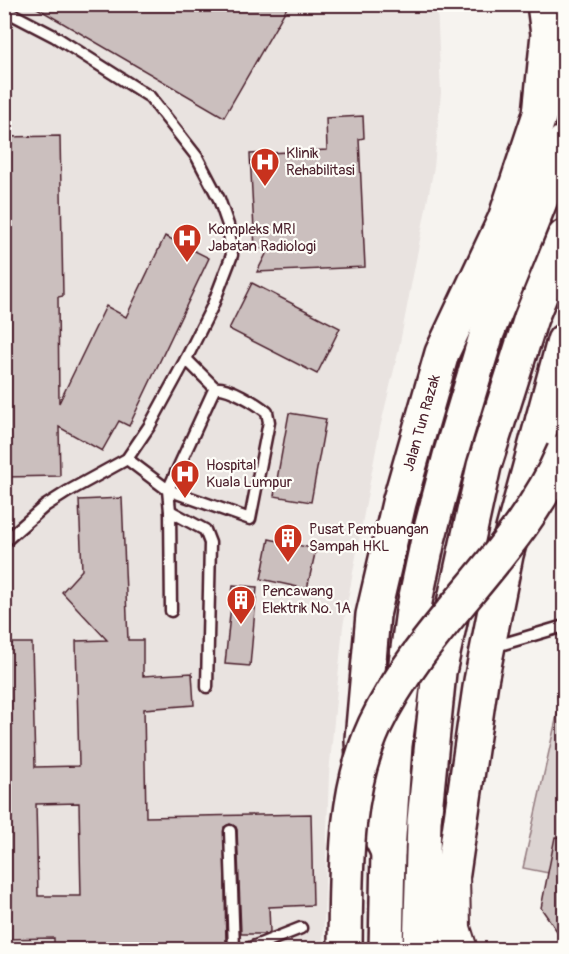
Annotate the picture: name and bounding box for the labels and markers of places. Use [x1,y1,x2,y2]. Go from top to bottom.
place label: Klinik Rehabilitasi [286,144,355,180]
hospital icon: Klinik Rehabilitasi [249,146,281,188]
place label: Kompleks MRI Jabatan Radiologi [208,220,316,256]
hospital icon: Kompleks MRI Jabatan Radiologi [171,222,203,264]
place label: Hospital Kuala Lumpur [206,456,293,492]
hospital icon: Hospital Kuala Lumpur [169,458,201,500]
place label: Pusat Pembuangan Sampah HKL [309,520,429,556]
building icon: Pusat Pembuangan Sampah HKL [272,522,304,564]
place label: Pencawang Elektrik No. 1A [262,582,351,618]
building icon: Pencawang Elektrik No. 1A [225,584,257,626]

